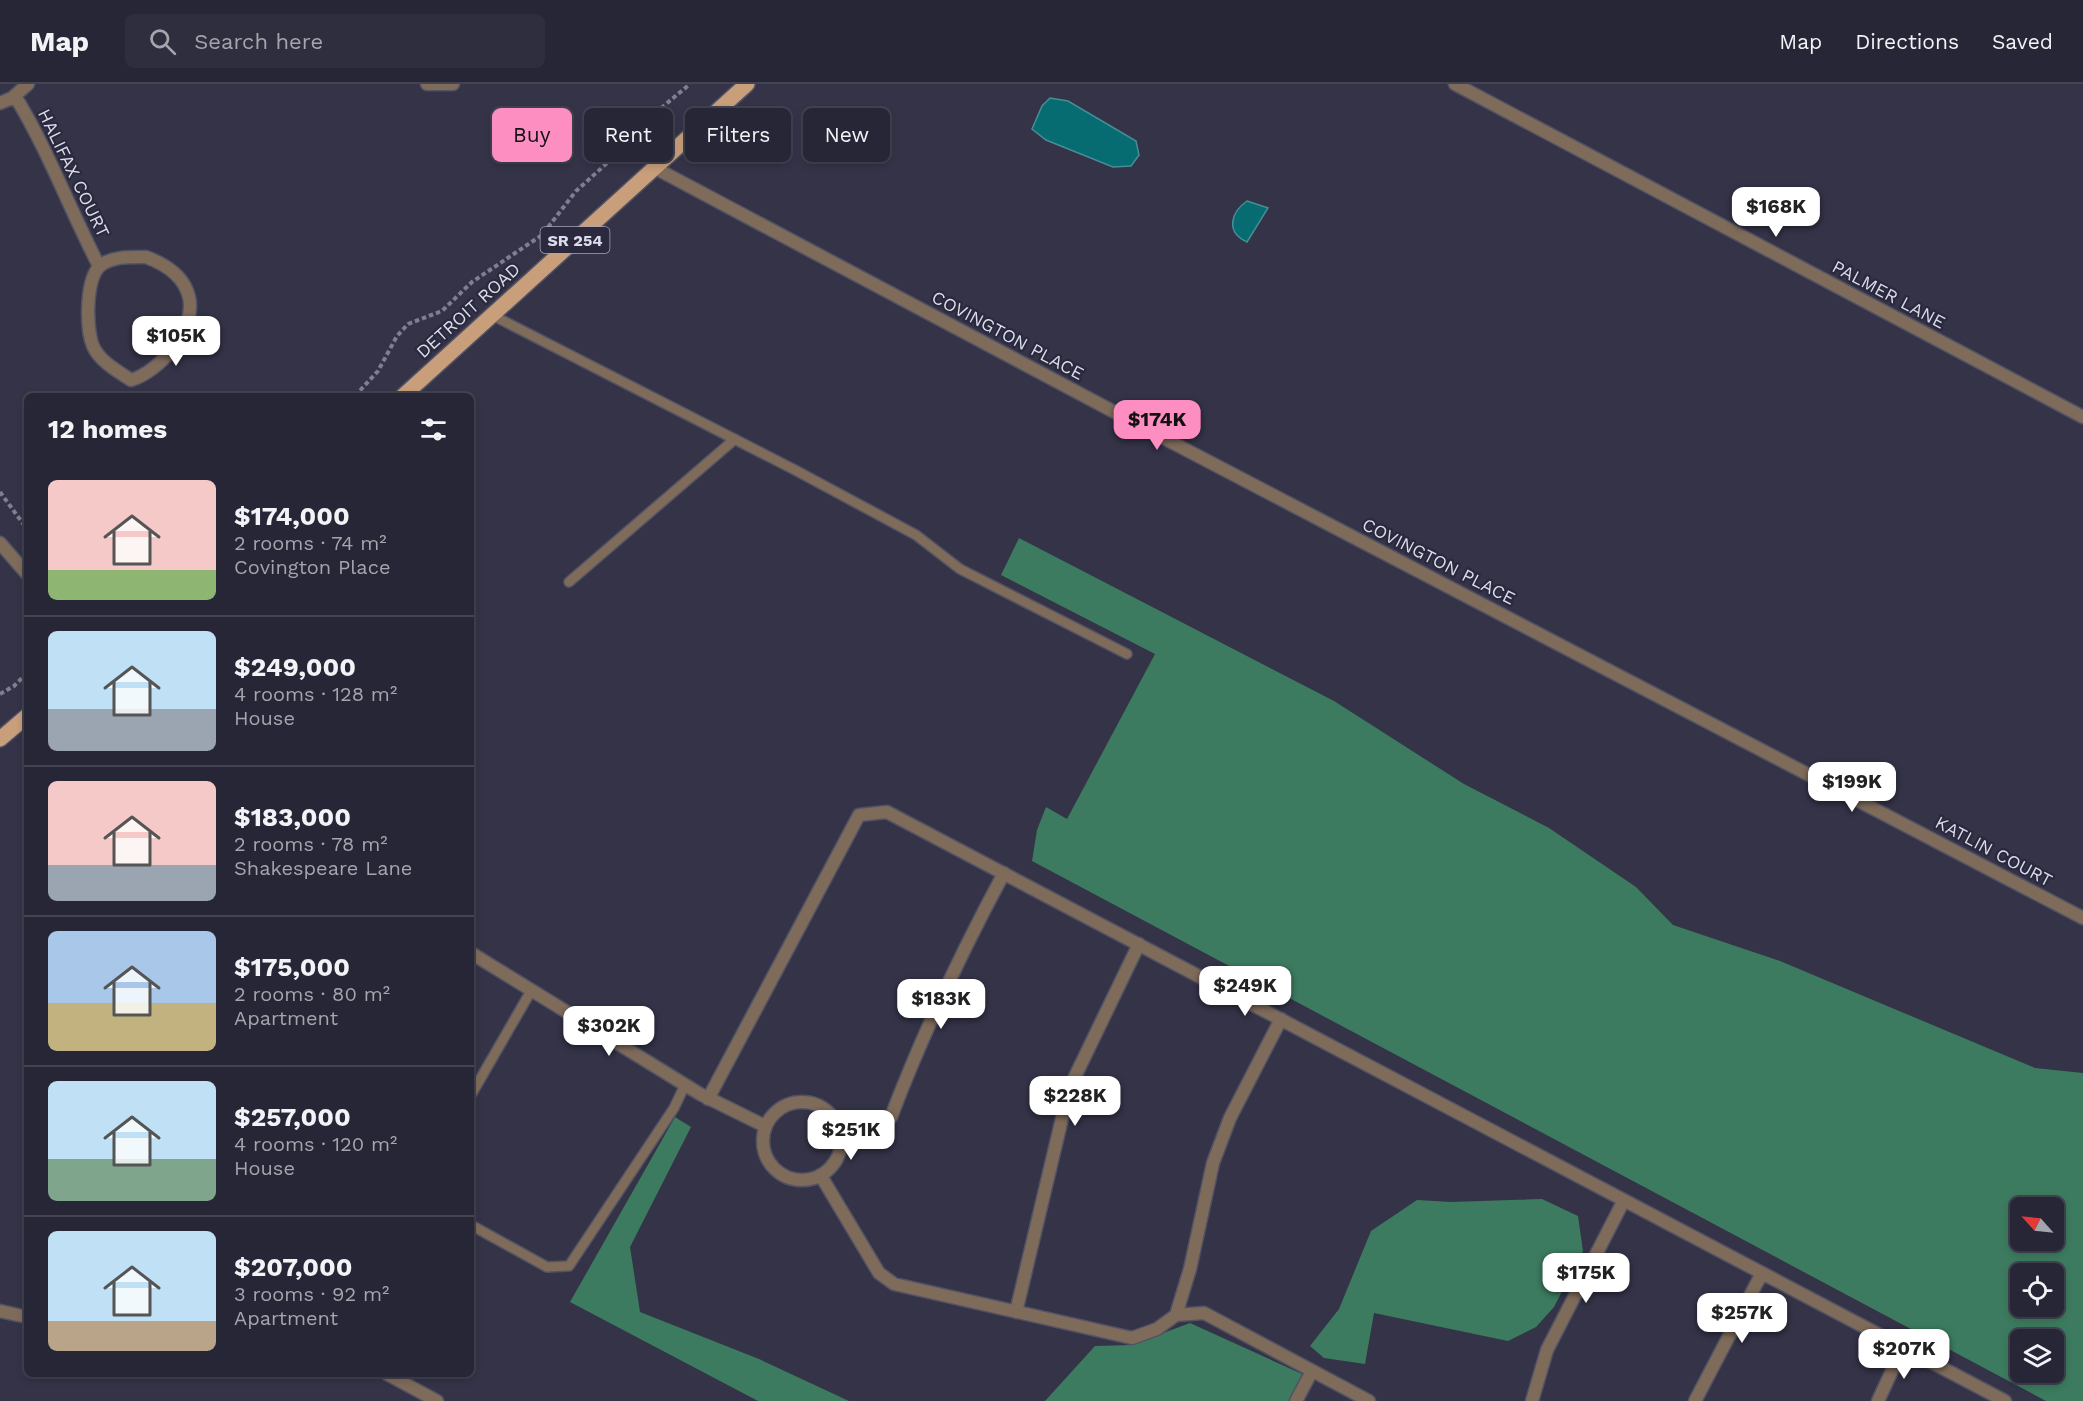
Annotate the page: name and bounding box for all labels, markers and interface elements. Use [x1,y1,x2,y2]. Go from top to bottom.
search box [125,14,545,68]
text: Map [30,25,89,58]
icon: search [146,25,179,58]
text: Search here [194,29,323,54]
text: Map [1779,29,1822,54]
text: Directions [1855,29,1959,54]
text: Saved [1992,29,2053,54]
street label: HALIFAX COURT [34,105,114,241]
chip: Buy [492,108,572,162]
chip: Rent [584,108,673,162]
chip: Filters [685,108,791,162]
chip: New [803,108,890,162]
pin: $168K [1734,187,1818,238]
text: $168K [1746,194,1806,218]
road number: SR 254 [540,227,610,253]
street label: PALMER LANE [1829,255,1949,333]
street label: DETROIT ROAD [412,258,524,362]
street label: COVINGTON PLACE [928,286,1088,384]
pin: $105K [134,316,218,367]
text: $105K [146,323,206,347]
pin: $174K [1115,400,1199,451]
text: $174K [1128,407,1186,431]
icon: filters [417,413,450,446]
text: 12 homes [48,414,167,444]
text: $174,000 [234,501,350,531]
icon: home [96,504,168,576]
street label: COVINGTON PLACE [1359,513,1519,609]
text: 2 rooms · 74 m² [234,531,387,555]
text: Covington Place [234,555,390,579]
text: $249,000 [234,652,356,682]
icon: home [96,655,168,727]
text: 4 rooms · 128 m² [234,682,397,706]
text: House [234,706,295,730]
pin: $199K [1810,762,1894,813]
text: $199K [1822,769,1882,793]
text: $183,000 [234,802,351,832]
icon: home [96,805,168,877]
street label: KATLIN COURT [1932,811,2056,891]
text: 2 rooms · 78 m² [234,832,388,856]
text: Shakespeare Lane [234,856,412,880]
text: $175,000 [234,952,350,982]
icon: home [96,955,168,1027]
pin: $249K [1203,966,1287,1017]
text: $249K [1213,973,1277,997]
pin: $183K [899,979,983,1030]
text: 2 rooms · 80 m² [234,982,390,1006]
text: $183K [911,986,971,1010]
text: Apartment [234,1006,338,1030]
pin: $302K [567,1006,651,1057]
text: $302K [577,1013,641,1037]
pin: $228K [1033,1076,1117,1127]
text: $228K [1043,1083,1107,1107]
text: $257,000 [234,1102,351,1132]
icon: home [96,1105,168,1177]
pin: $251K [809,1110,893,1161]
text: $251K [822,1117,880,1141]
text: 4 rooms · 120 m² [234,1132,397,1156]
text: House [234,1156,295,1180]
north arrow [2010,1197,2064,1251]
map controls [2010,1197,2064,1383]
text: $207,000 [234,1252,352,1282]
pin: $175K [1544,1253,1628,1304]
icon: home [96,1255,168,1327]
text: $175K [1557,1260,1615,1284]
button: locate [2010,1263,2064,1317]
text: 3 rooms · 92 m² [234,1282,389,1306]
pin: $257K [1700,1293,1784,1344]
text: $257K [1711,1300,1773,1324]
text: Apartment [234,1306,338,1330]
pin: $207K [1862,1329,1946,1380]
button: layers [2010,1329,2064,1383]
text: $207K [1872,1336,1936,1360]

